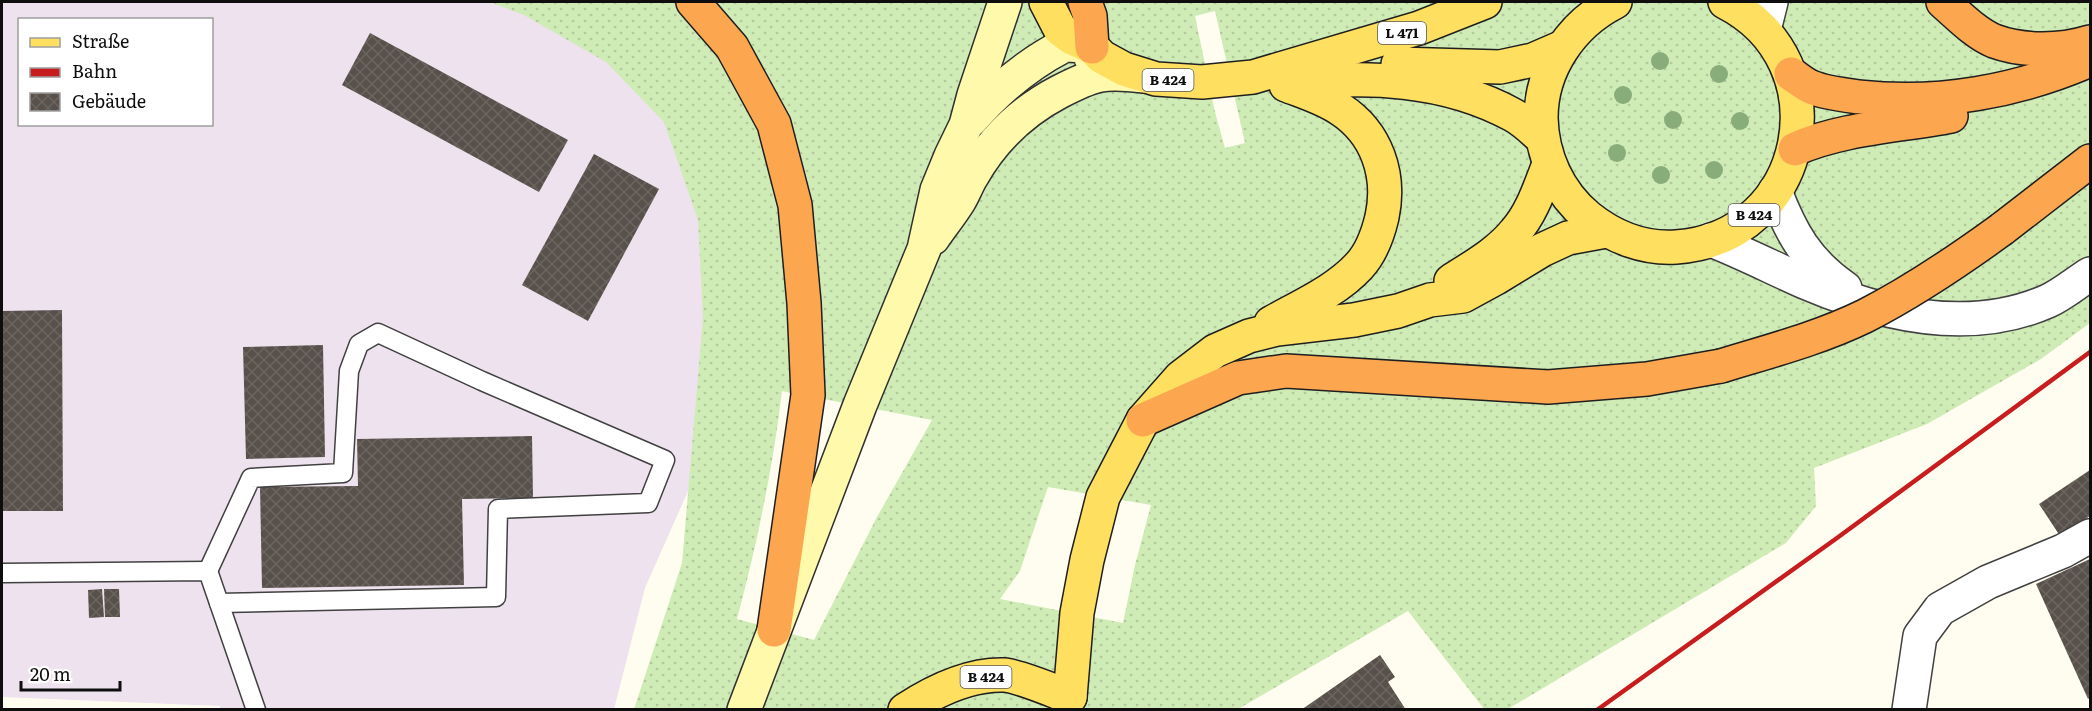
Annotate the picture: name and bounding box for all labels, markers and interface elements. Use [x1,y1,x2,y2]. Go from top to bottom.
legend [18,18,213,126]
road number: L 471 [1378,22,1426,44]
text: Straße [72,27,129,54]
text: Bahn [72,57,117,84]
road number: B 424 [1142,69,1194,91]
text: Gebäude [72,87,146,114]
road number: B 424 [1728,204,1780,226]
scale bar [21,654,120,692]
text: 20 m [30,660,71,687]
road number: B 424 [960,666,1012,688]

